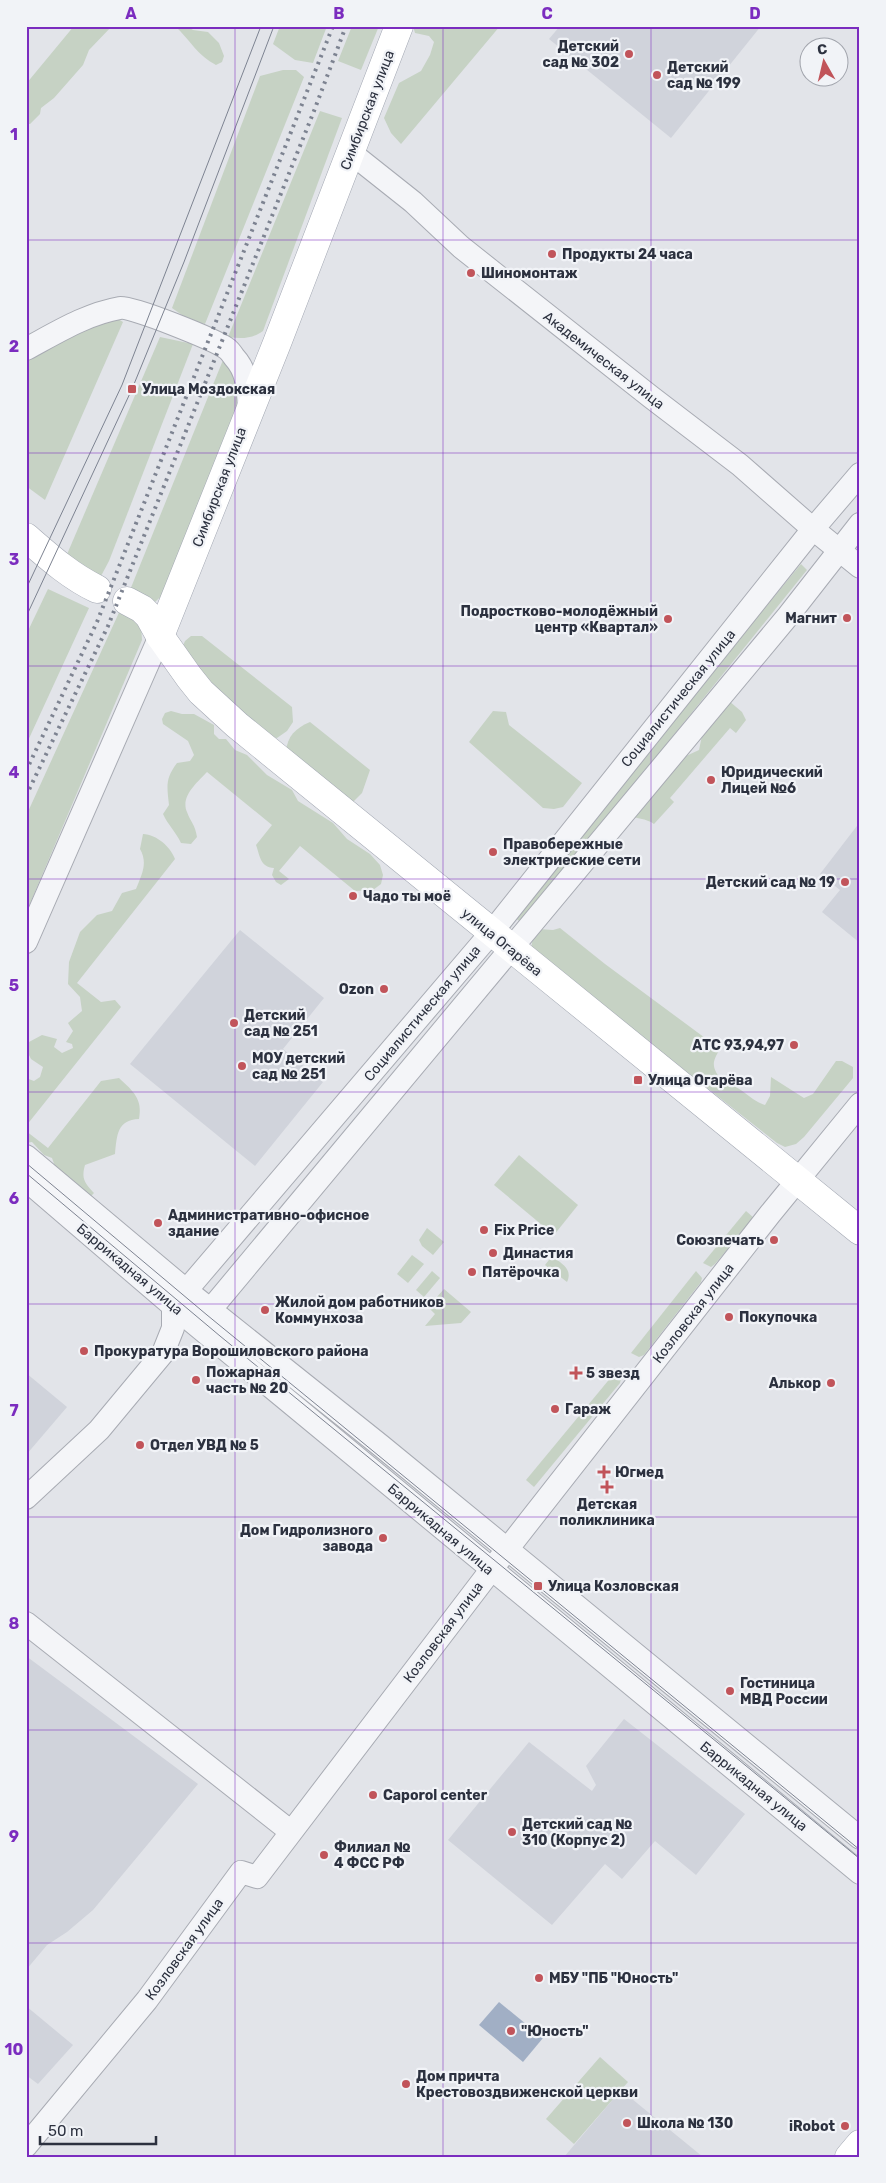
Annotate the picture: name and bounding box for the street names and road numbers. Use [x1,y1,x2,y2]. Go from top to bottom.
street label: Симбирская улица [337,48,398,172]
street label: Академическая улица [540,308,668,413]
street label: Симбирская улица [189,425,250,549]
street label: Социалистическая улица [618,626,739,771]
street label: улица Огарёва [458,905,545,980]
street label: Социалистическая улица [361,942,484,1085]
street label: Баррикадная улица [73,1220,186,1319]
street label: Козловская улица [649,1260,738,1367]
street label: Баррикадная улица [384,1480,497,1579]
street label: Козловская улица [400,1578,487,1686]
street label: Баррикадная улица [697,1738,811,1835]
street label: Козловская улица [142,1895,227,2004]

